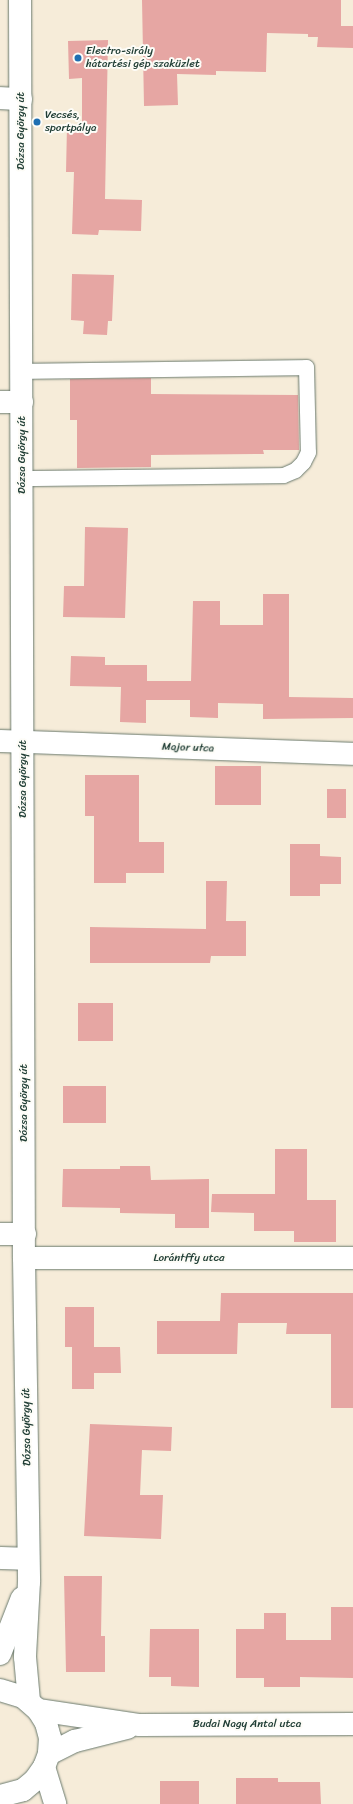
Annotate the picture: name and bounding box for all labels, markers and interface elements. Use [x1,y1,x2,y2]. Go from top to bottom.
place label: Electro-sirály hátartési gép szaküzlet [86,45,199,71]
marker: Electro-sirály hátartési gép szaküzlet [73,53,83,63]
street label: Dózsa György út [14,92,28,170]
place label: Vecsés, sportpálya [45,109,96,135]
marker: Vecsés, sportpálya [32,117,42,127]
street label: Dózsa György út [15,416,29,494]
street label: Dózsa György út [16,740,30,818]
street label: Major utca [161,740,215,756]
street label: Dózsa György út [17,1064,31,1142]
street label: Lorántffy utca [153,1251,225,1265]
street label: Dózsa György út [20,1388,34,1466]
street label: Budai Nagy Antal utca [193,1717,301,1731]

